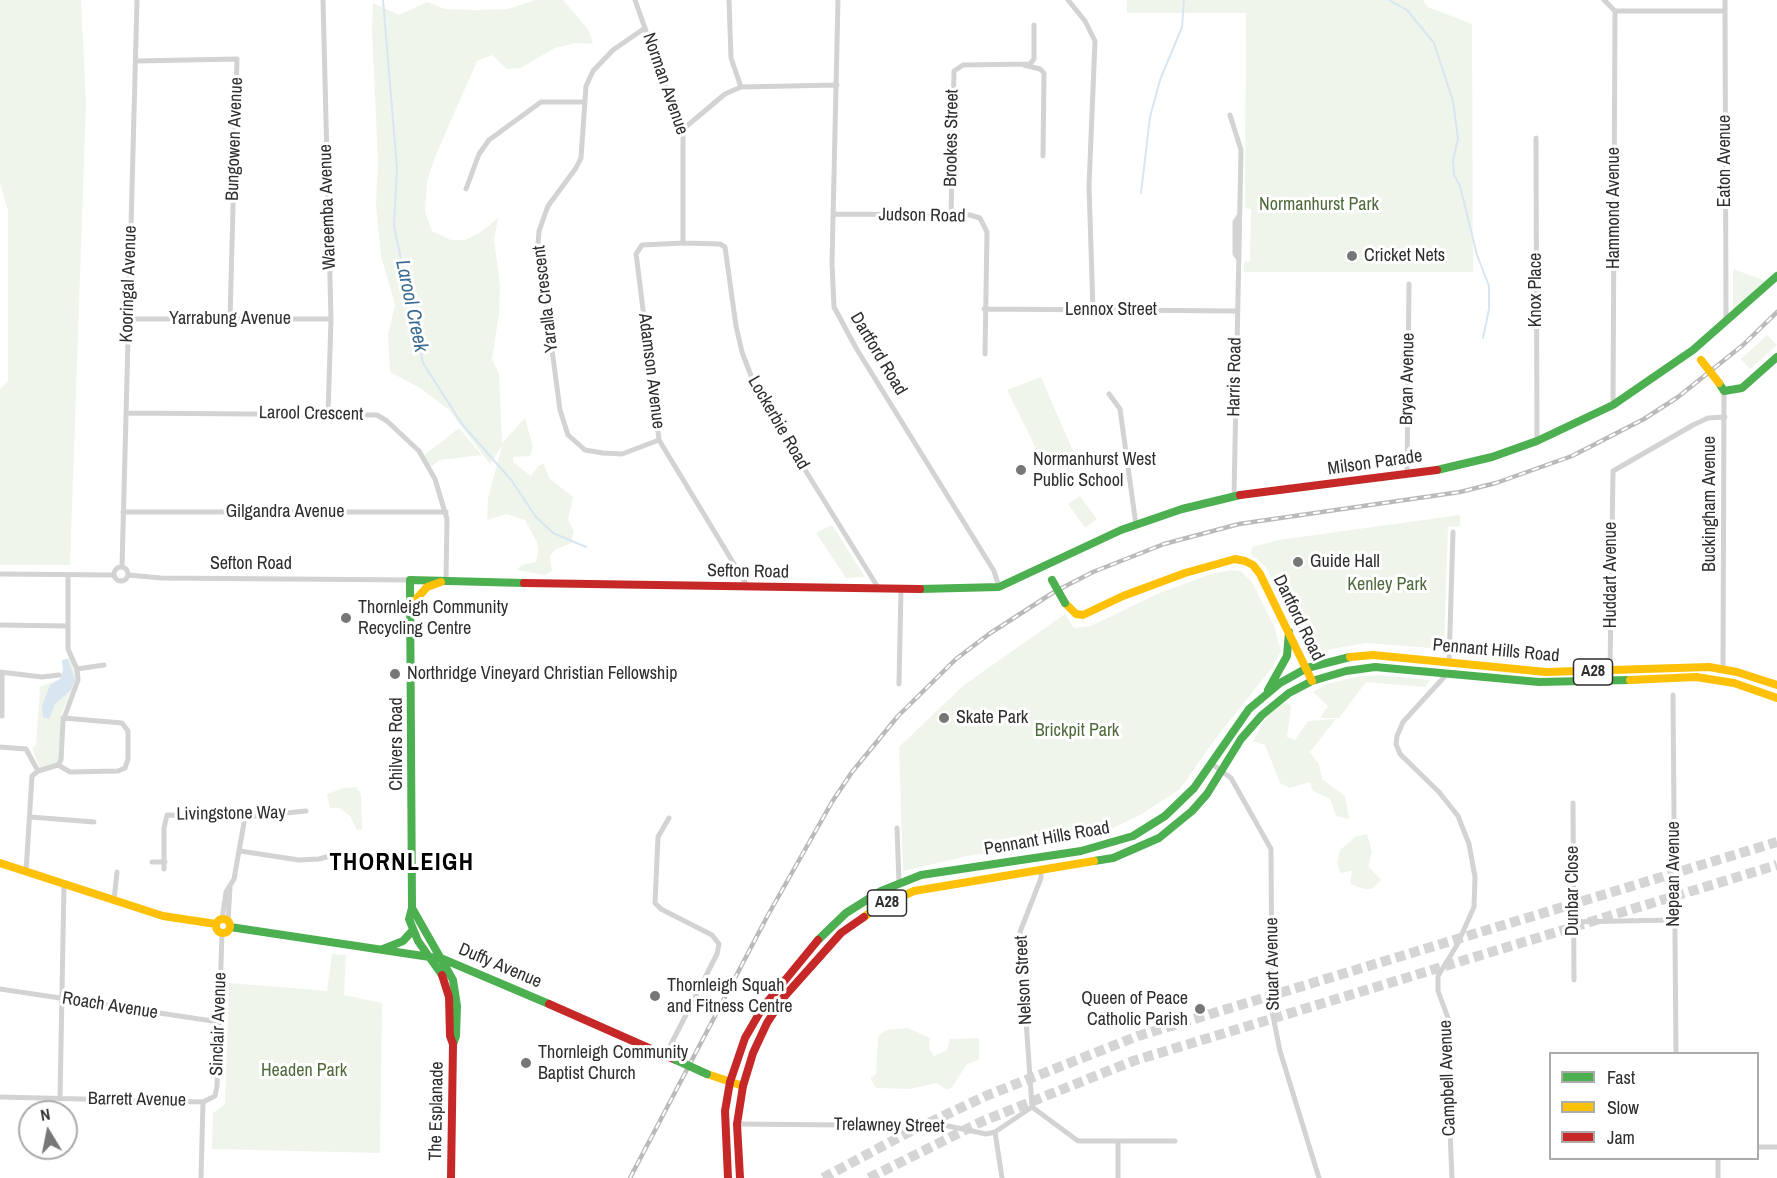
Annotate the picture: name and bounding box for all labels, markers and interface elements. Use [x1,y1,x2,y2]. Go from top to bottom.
street label: Norman Avenue [637,30,693,138]
street label: Bungowen Avenue [222,77,248,201]
street label: Brookes Street [940,89,964,187]
street label: Eaton Avenue [1714,115,1736,207]
street label: Wareemba Avenue [315,144,341,270]
street label: Hammond Avenue [1603,147,1625,269]
park label: Normanhurst Park [1259,194,1379,216]
street label: Judson Road [878,204,966,228]
street label: Kooringal Avenue [116,225,142,343]
street label: Yaralla Crescent [529,244,563,354]
place label: Cricket Nets [1364,245,1445,267]
marker: Cricket Nets [1345,249,1359,263]
street label: Knox Place [1525,253,1547,327]
water label: Larool Creek [390,258,432,354]
street label: Lennox Street [1065,299,1157,321]
street label: Yarrabung Avenue [169,308,291,330]
street label: Dartford Road [845,309,911,399]
street label: Adamson Avenue [633,312,669,430]
street label: Bryan Avenue [1396,333,1420,425]
street label: Harris Road [1224,337,1246,417]
street label: Lockerbie Road [743,372,813,474]
street label: Larool Crescent [259,402,363,426]
street label: Buckingham Avenue [1699,436,1721,572]
street label: Milson Parade [1326,446,1424,480]
place label: Normanhurst West Public School [1033,449,1156,492]
marker: Normanhurst West Public School [1014,463,1028,477]
street label: Gilgandra Avenue [226,501,344,523]
street label: Huddart Avenue [1600,522,1622,628]
place label: Guide Hall [1310,551,1380,573]
street label: Sefton Road [210,553,292,575]
marker: Guide Hall [1291,555,1305,569]
street label: Sefton Road [707,560,789,584]
street label: Dartford Road [1268,572,1328,664]
park label: Kenley Park [1347,574,1427,596]
place label: Thornleigh Community Recycling Centre [358,597,508,640]
marker: Thornleigh Community Recycling Centre [339,611,353,625]
street label: Pennant Hills Road [1432,635,1560,667]
road number: A28 [1574,659,1612,685]
place label: Northridge Vineyard Christian Fellowship [407,663,678,685]
marker: Northridge Vineyard Christian Fellowship [388,667,402,681]
street label: Chilvers Road [386,697,408,791]
place label: Skate Park [956,707,1028,729]
marker: Skate Park [937,711,951,725]
park label: Brickpit Park [1035,720,1119,742]
street label: Livingstone Way [176,802,286,826]
street label: Pennant Hills Road [983,817,1111,861]
street label: Nepean Avenue [1663,821,1685,927]
street label: Dunbar Close [1562,846,1584,936]
district label: THORNLEIGH [329,850,475,878]
road number: A28 [868,890,906,916]
street label: Stuart Avenue [1261,917,1285,1011]
street label: Nelson Street [1011,935,1037,1025]
street label: Duffy Avenue [455,939,545,993]
street label: Sinclair Avenue [206,972,232,1076]
place label: Thornleigh Squah and Fitness Centre [667,975,793,1018]
street label: Roach Avenue [61,988,159,1024]
place label: Queen of Peace Catholic Parish [1081,988,1188,1030]
marker: Thornleigh Squah and Fitness Centre [648,989,662,1003]
marker: Queen of Peace Catholic Parish [1193,1002,1207,1016]
street label: Campbell Avenue [1435,1020,1461,1136]
place label: Thornleigh Community Baptist Church [538,1042,688,1084]
legend [1549,1052,1759,1160]
marker: Thornleigh Community Baptist Church [519,1056,533,1070]
park label: Headen Park [261,1060,347,1082]
street label: The Esplanade [425,1061,449,1161]
text: Fast [1607,1065,1635,1090]
street label: Barrett Avenue [88,1088,186,1112]
text: Slow [1607,1095,1639,1120]
north arrow [18,1100,78,1160]
text: N [39,1103,52,1126]
street label: Trelawney Street [833,1114,945,1138]
text: Jam [1607,1125,1635,1150]

